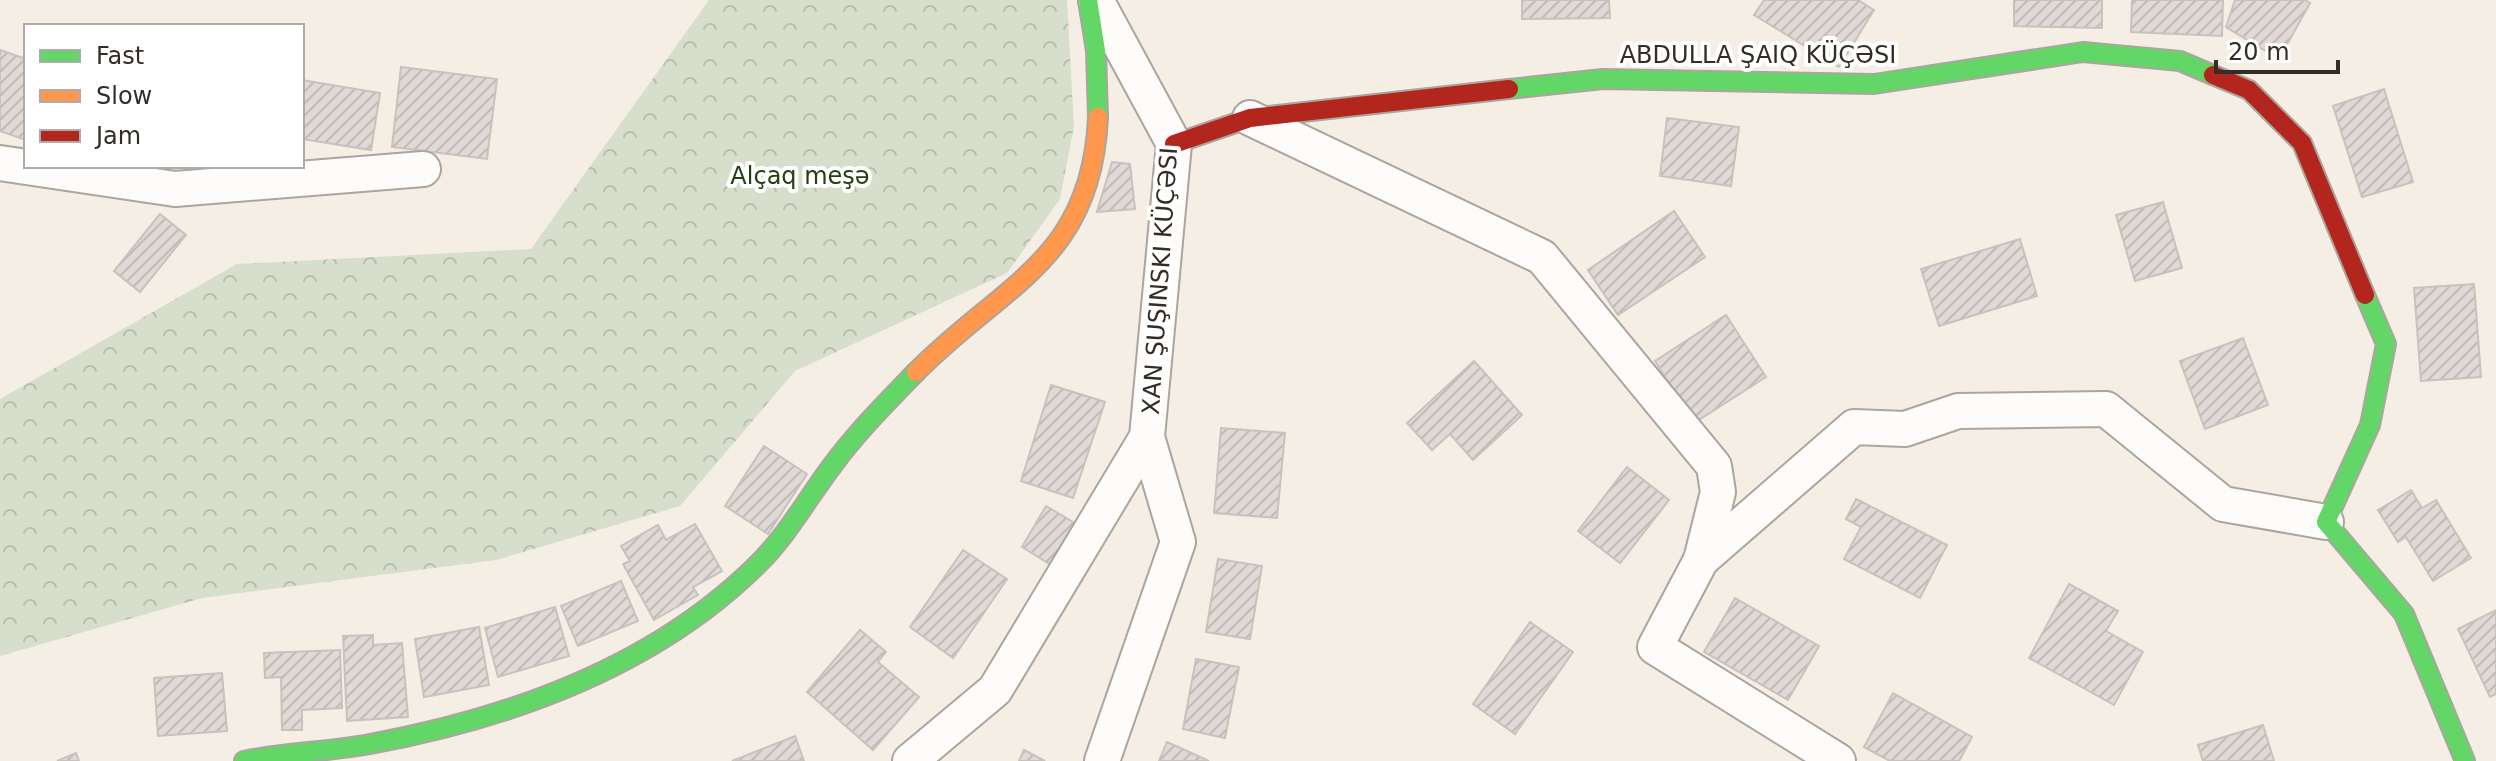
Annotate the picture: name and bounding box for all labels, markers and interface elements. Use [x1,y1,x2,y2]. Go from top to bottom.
legend [24,24,304,168]
scale bar [2216,24,2338,74]
text: 20 m [2228,38,2290,66]
street label: ABDULLA ŞAIQ KÜÇƏSI [1620,40,1896,69]
text: Fast [96,42,144,70]
text: Slow [96,82,152,110]
text: Jam [94,122,141,150]
street label: XAN ŞUŞINSKI KÜÇƏSI [1136,146,1183,416]
park label: Alçaq meşə [730,162,870,190]

